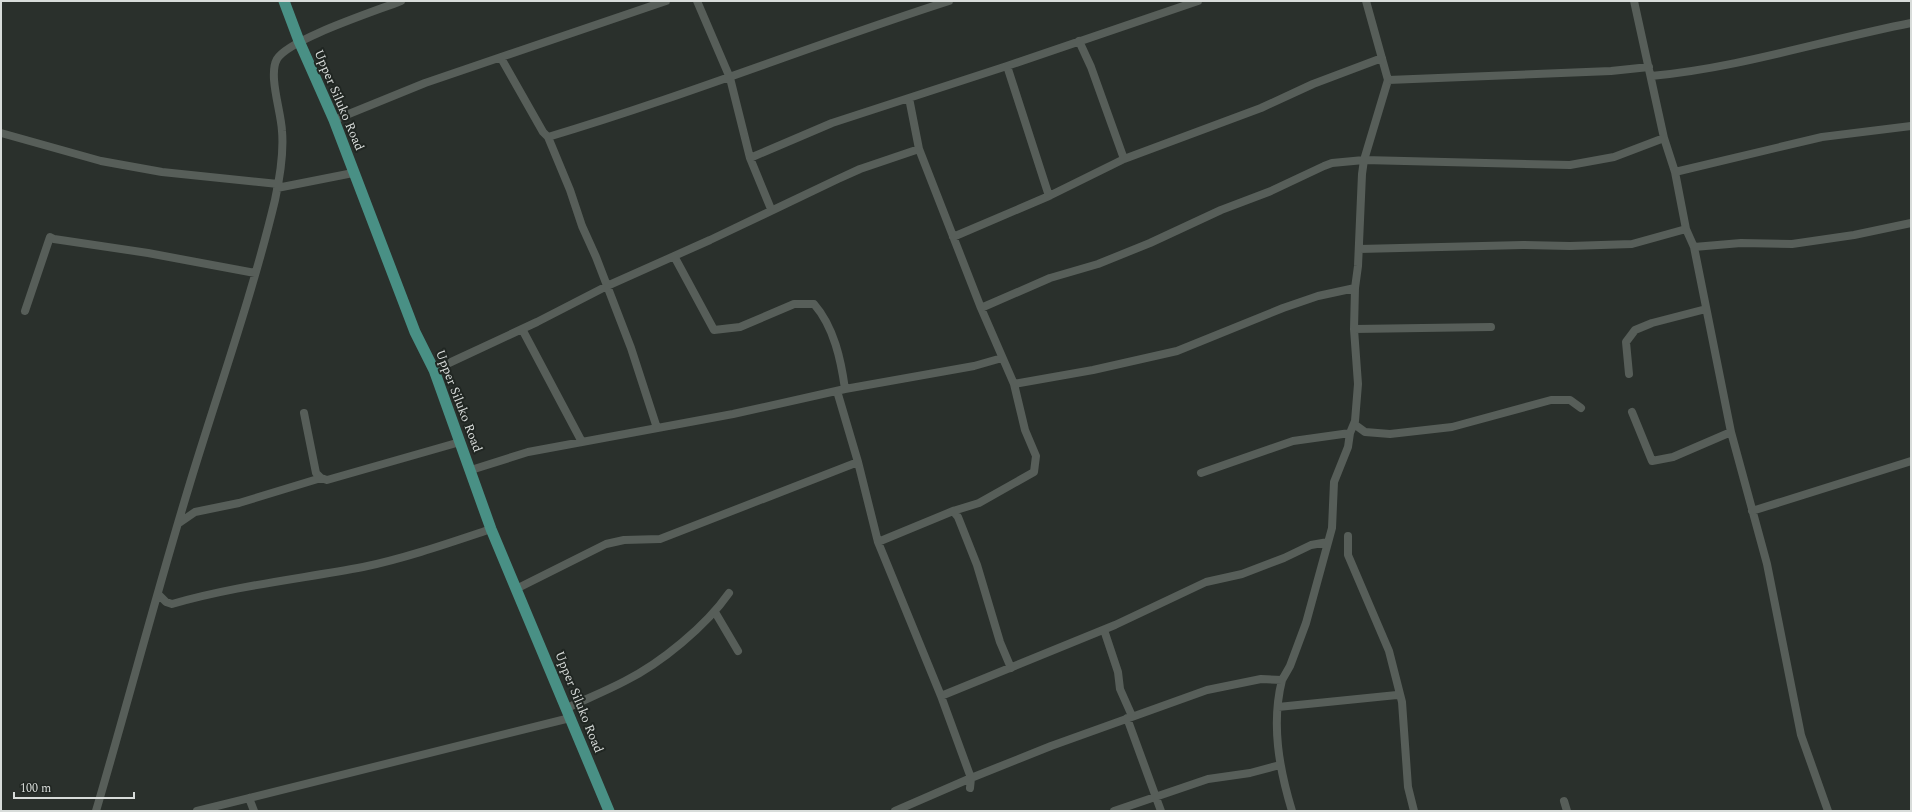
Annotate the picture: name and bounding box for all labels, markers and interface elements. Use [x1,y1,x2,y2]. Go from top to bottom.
street label: Upper Siluko Road [309,46,369,154]
street label: Upper Siluko Road [430,347,488,455]
street label: Upper Siluko Road [549,648,609,756]
scale bar [14,774,134,800]
text: 100 m [20,779,51,798]

